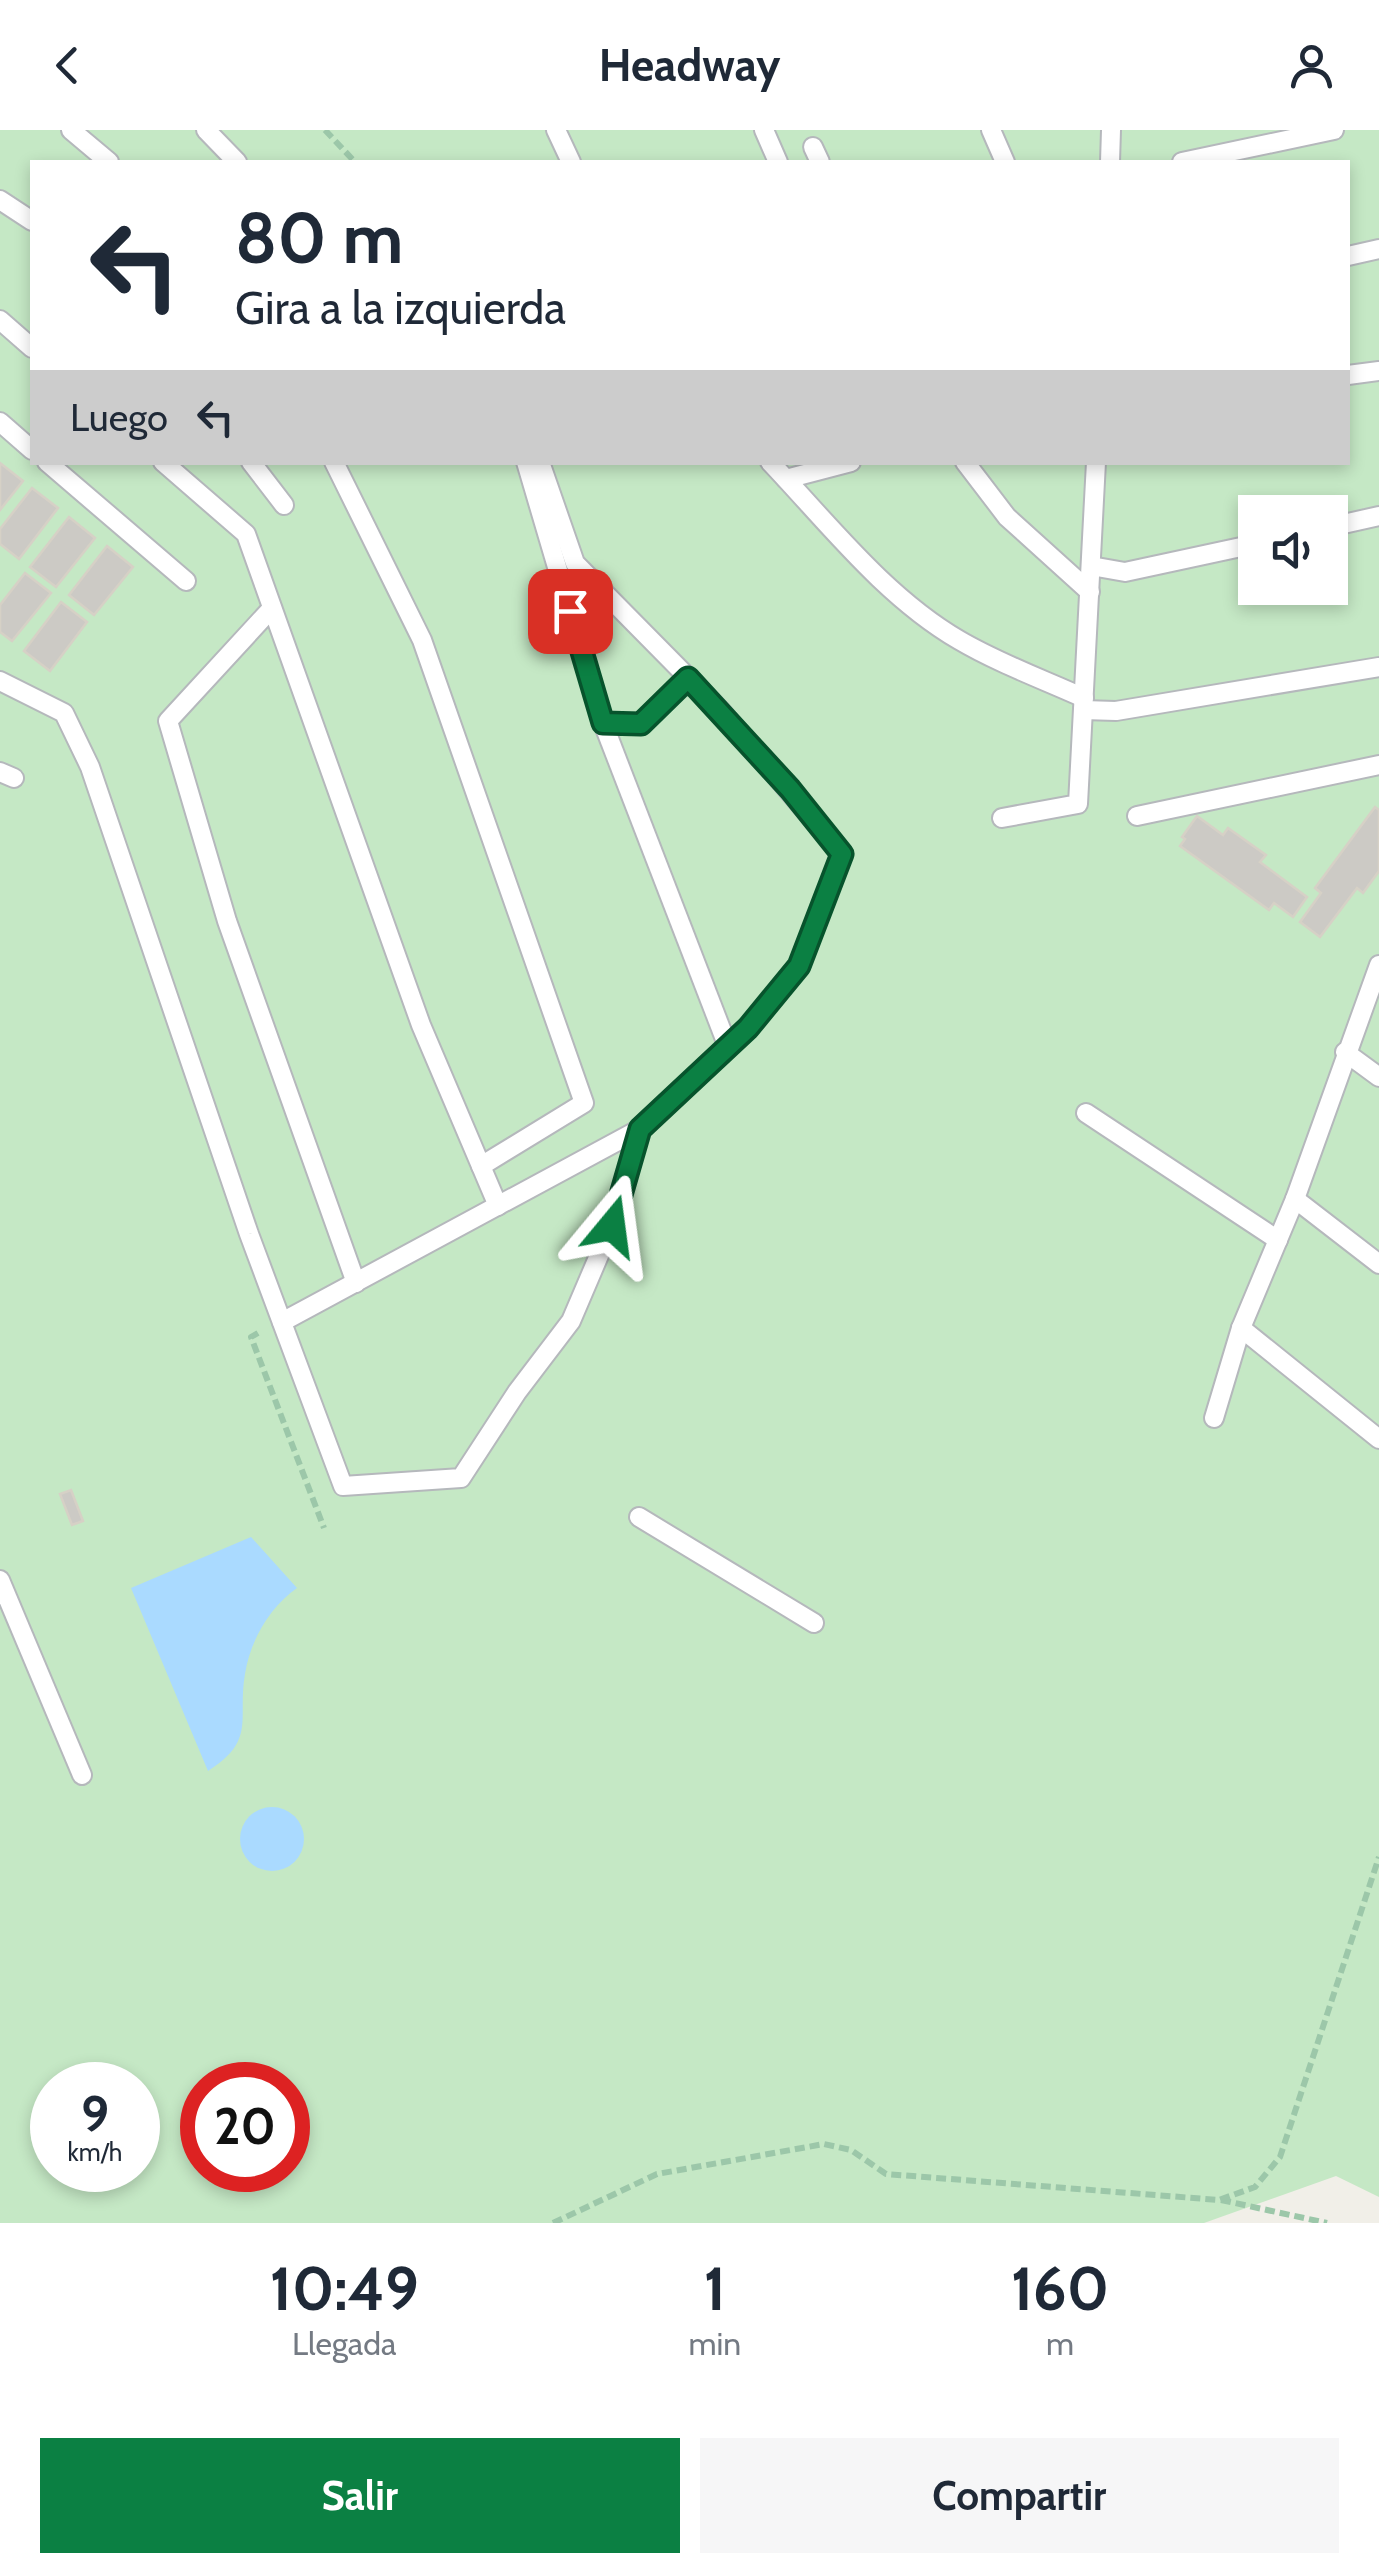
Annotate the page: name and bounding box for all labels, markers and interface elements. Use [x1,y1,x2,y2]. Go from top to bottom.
icon: back [40,38,95,93]
text: Headway [599,38,780,92]
icon: person [1284,38,1339,93]
text: 80 m [235,195,403,281]
icon: left [70,200,200,330]
text: Gira a la izquierda [235,281,566,335]
icon: left [188,390,243,445]
text: Luego [70,394,168,441]
map controls [1238,495,1348,605]
button: sound [1238,495,1348,605]
pin [528,569,613,654]
icon: arrive [543,584,598,639]
position arrow [560,1174,664,1278]
speed limit sign: 20 [180,2062,310,2192]
text: 9 [81,2084,109,2145]
text: km/h [68,2137,122,2167]
text: 10:49 [270,2252,419,2325]
text: 1 [704,2252,726,2325]
text: 160 [1011,2252,1109,2325]
text: Llegada [292,2324,396,2363]
text: min [688,2324,741,2363]
text: m [1046,2324,1074,2363]
button: Salir [40,2438,680,2553]
button: Compartir [700,2438,1339,2553]

